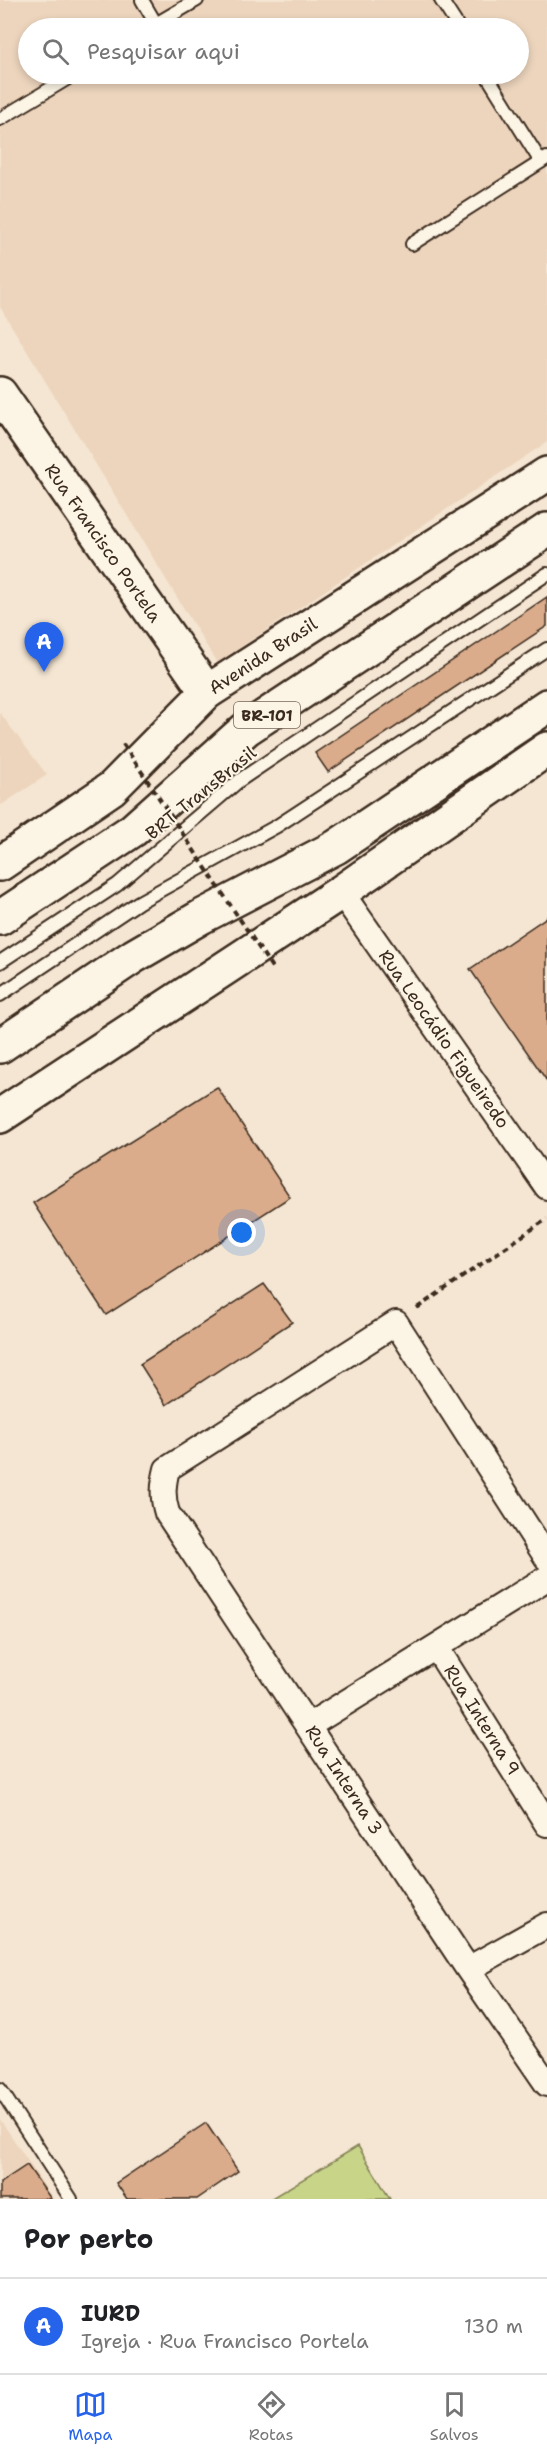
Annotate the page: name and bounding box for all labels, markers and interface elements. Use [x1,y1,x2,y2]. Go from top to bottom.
search box [18,18,529,84]
icon: search [39,35,72,68]
text: Pesquisar aqui [87,37,240,66]
street label: Rua Francisco Portela [39,459,167,627]
street label: Avenida Brasil [204,612,322,700]
pin: A [24,622,63,672]
road number: BR-101 [234,702,300,728]
street label: BRT TransBrasil [141,741,262,845]
street label: Rua Leocádio Figueiredo [373,945,515,1133]
your location [227,1218,256,1247]
street label: Rua Interna 9 [438,1660,526,1780]
street label: Rua Interna 3 [300,1721,388,1839]
text: Por perto [24,2221,153,2256]
text: IURD [81,2299,140,2328]
text: A [36,2313,51,2339]
text: 130 m [464,2313,523,2339]
text: Igreja · Rua Francisco Portela [81,2328,369,2354]
tab: Mapa [68,2388,112,2445]
tab: Rotas [249,2388,293,2445]
tab: Salvos [430,2388,479,2445]

